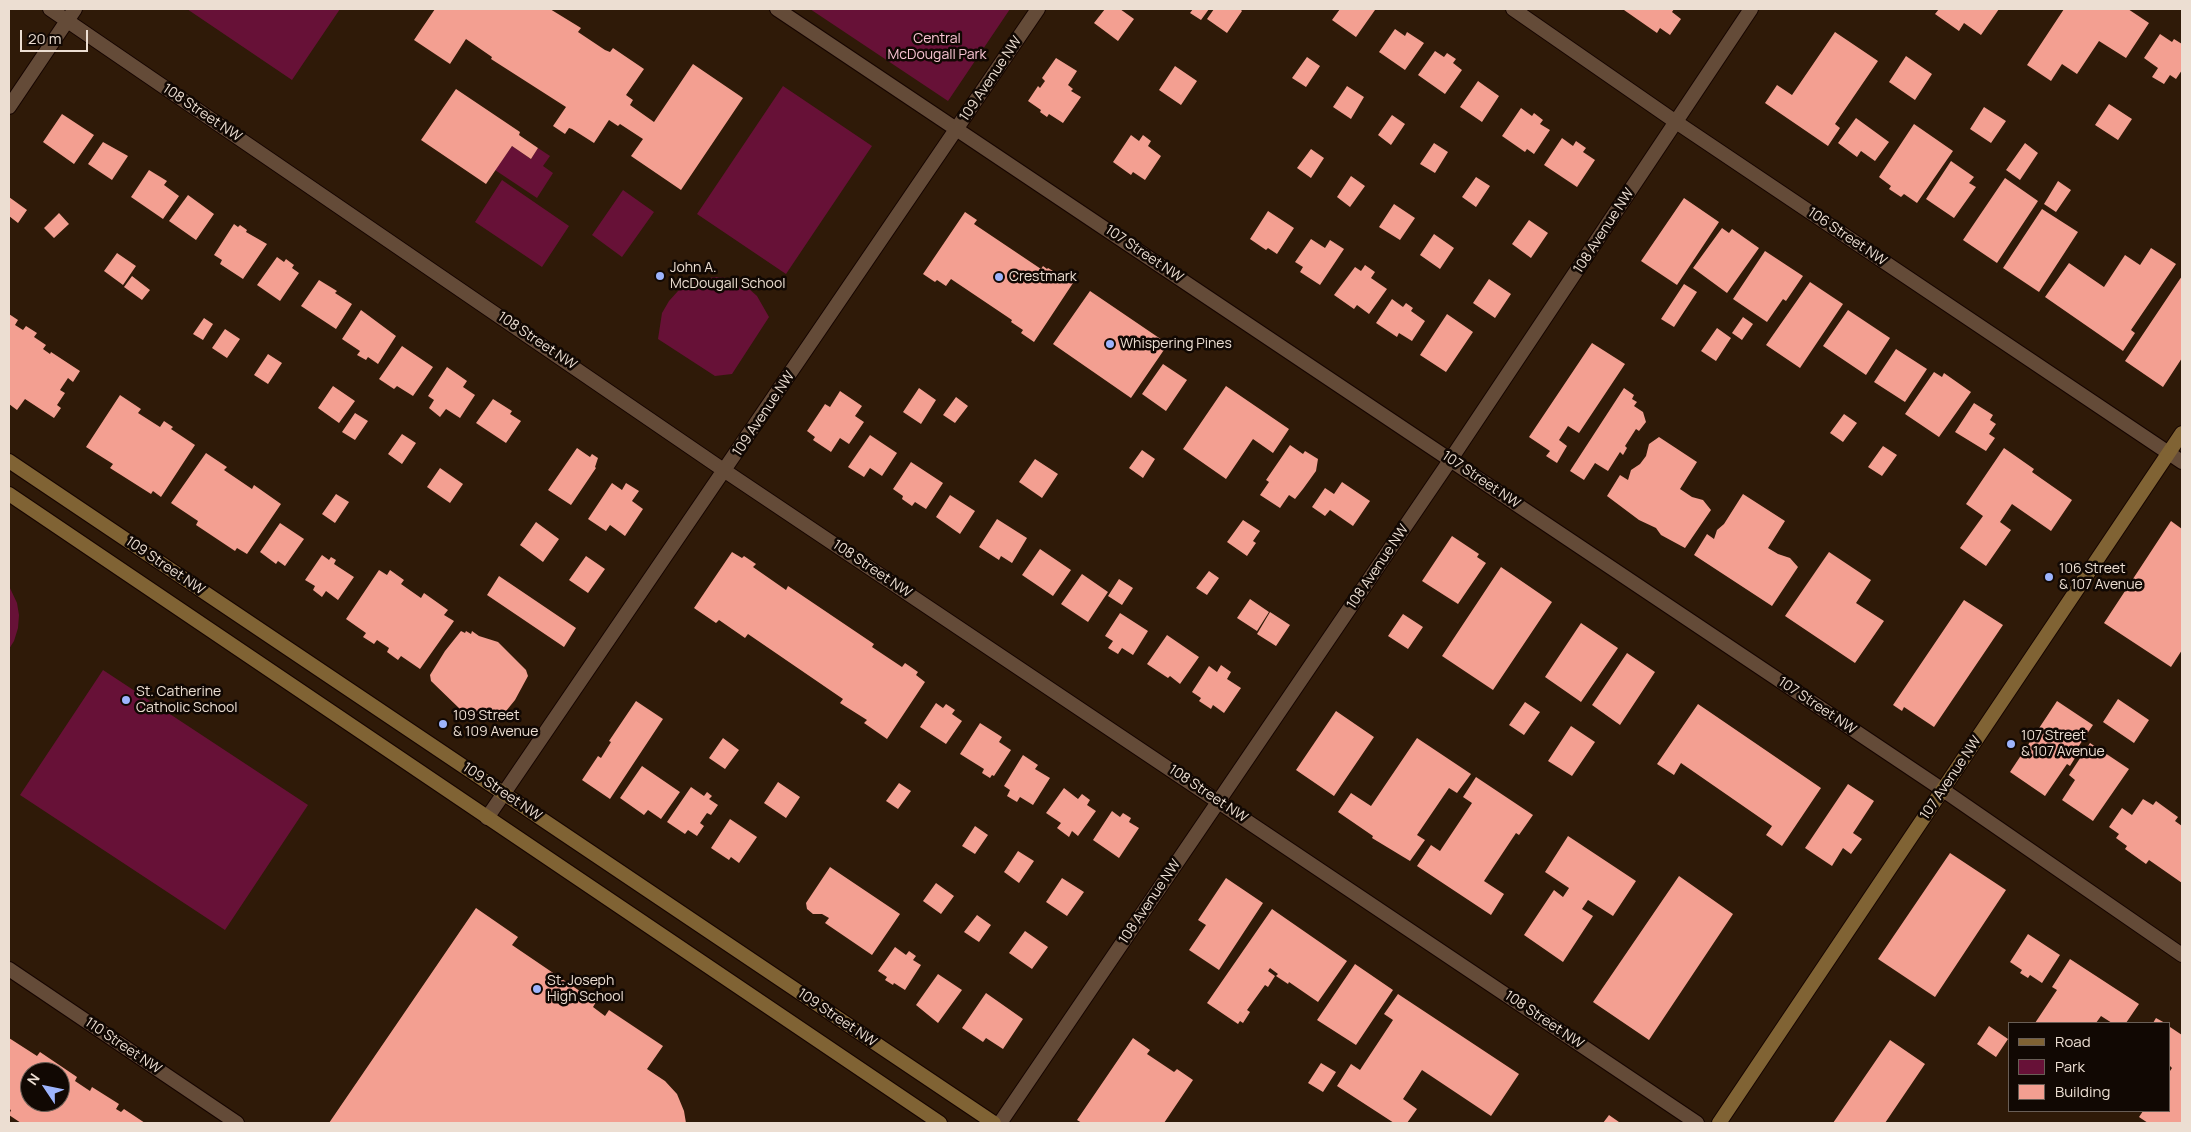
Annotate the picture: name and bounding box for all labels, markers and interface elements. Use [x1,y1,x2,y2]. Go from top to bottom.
scale bar [22,20,90,52]
text: 20 m [28,28,61,49]
park label: Central McDougall Park [888,31,986,64]
street label: 109 Avenue NW [956,33,1026,125]
street label: 108 Street NW [159,80,245,146]
street label: 108 Avenue NW [1570,185,1638,277]
street label: 106 Street NW [1804,204,1890,270]
street label: 107 Street NW [1102,222,1186,286]
place label: John A. McDougall School [670,260,785,292]
place label: Crestmark [1009,269,1077,285]
marker: John A. McDougall School [654,270,666,282]
marker: Crestmark [993,271,1005,283]
street label: 108 Street NW [494,308,580,374]
place label: Whispering Pines [1120,336,1232,352]
marker: Whispering Pines [1104,338,1116,350]
street label: 109 Avenue NW [729,368,799,460]
street label: 107 Street NW [1439,448,1523,512]
street label: 108 Avenue NW [1344,522,1412,612]
street label: 109 Street NW [122,533,208,599]
street label: 108 Street NW [829,536,915,602]
place label: 106 Street & 107 Avenue [2059,561,2143,594]
marker: 106 Street & 107 Avenue [2043,571,2055,583]
street label: 107 Street NW [1775,674,1859,738]
place label: St. Catherine Catholic School [136,684,238,716]
marker: St. Catherine Catholic School [120,694,132,706]
place label: 109 Street & 109 Avenue [453,708,538,740]
marker: 109 Street & 109 Avenue [437,718,449,730]
place label: 107 Street & 107 Avenue [2021,728,2105,760]
street label: 107 Avenue NW [1917,733,1985,823]
marker: 107 Street & 107 Avenue [2005,738,2017,750]
street label: 109 Street NW [459,759,545,825]
street label: 108 Street NW [1165,761,1251,827]
street label: 108 Avenue NW [1116,857,1184,947]
place label: St. Joseph High School [547,973,624,1006]
marker: St. Joseph High School [531,983,543,995]
street label: 109 Street NW [794,985,880,1051]
street label: 108 Street NW [1501,987,1587,1053]
street label: 110 Street NW [81,1014,165,1078]
legend [2008,1022,2171,1112]
text: Road [2055,1031,2091,1052]
text: Park [2055,1056,2085,1077]
north arrow [20,1062,70,1112]
text: N [22,1069,44,1088]
text: Building [2055,1081,2110,1102]

